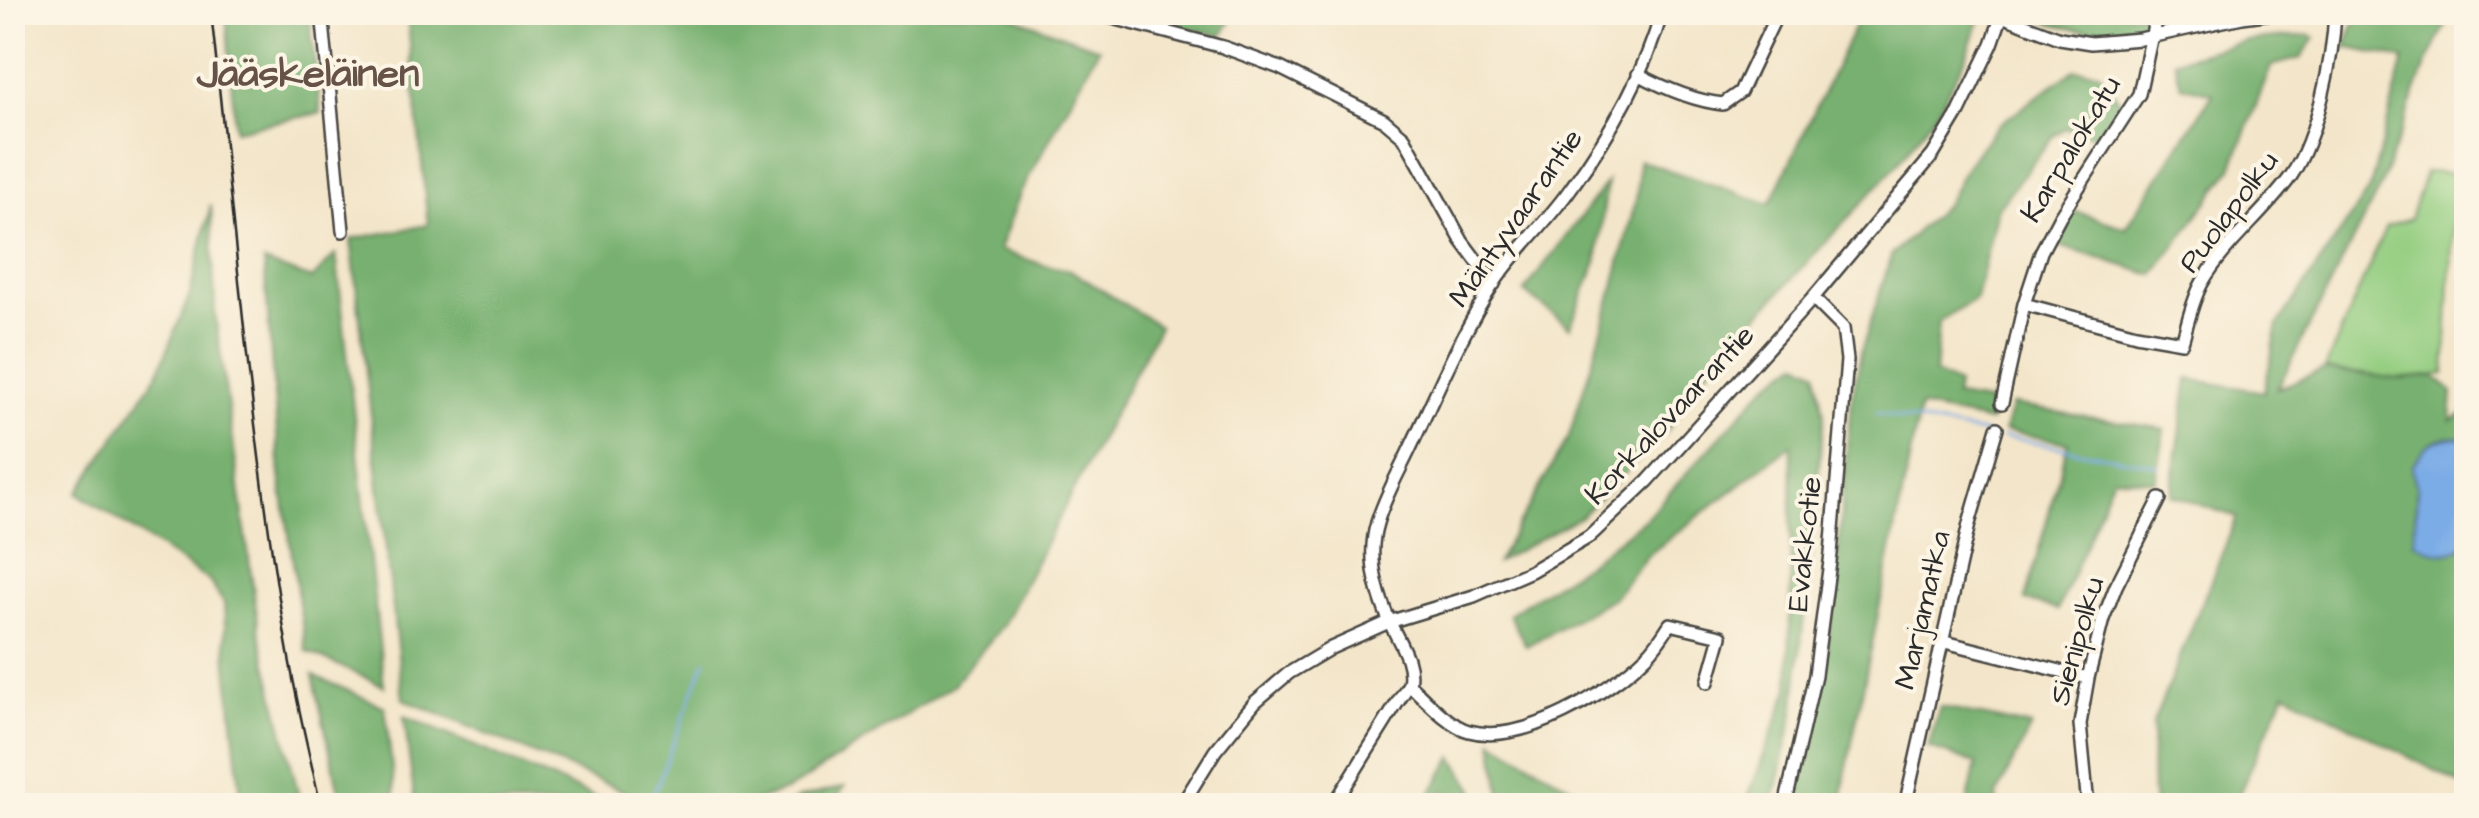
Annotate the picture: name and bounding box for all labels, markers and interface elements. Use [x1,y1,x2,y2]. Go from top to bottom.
district label: Jääskeläinen [196,47,419,102]
street label: Karpalokatu [2011,68,2131,230]
street label: Mäntyvaarantie [1439,120,1594,316]
street label: Puolapolku [2169,142,2289,282]
street label: Korkalovaarantie [1575,316,1765,514]
street label: Evakkotie [1777,475,1833,613]
street label: Marjamatka [1884,527,1962,693]
street label: Sienipolku [2039,572,2115,710]

